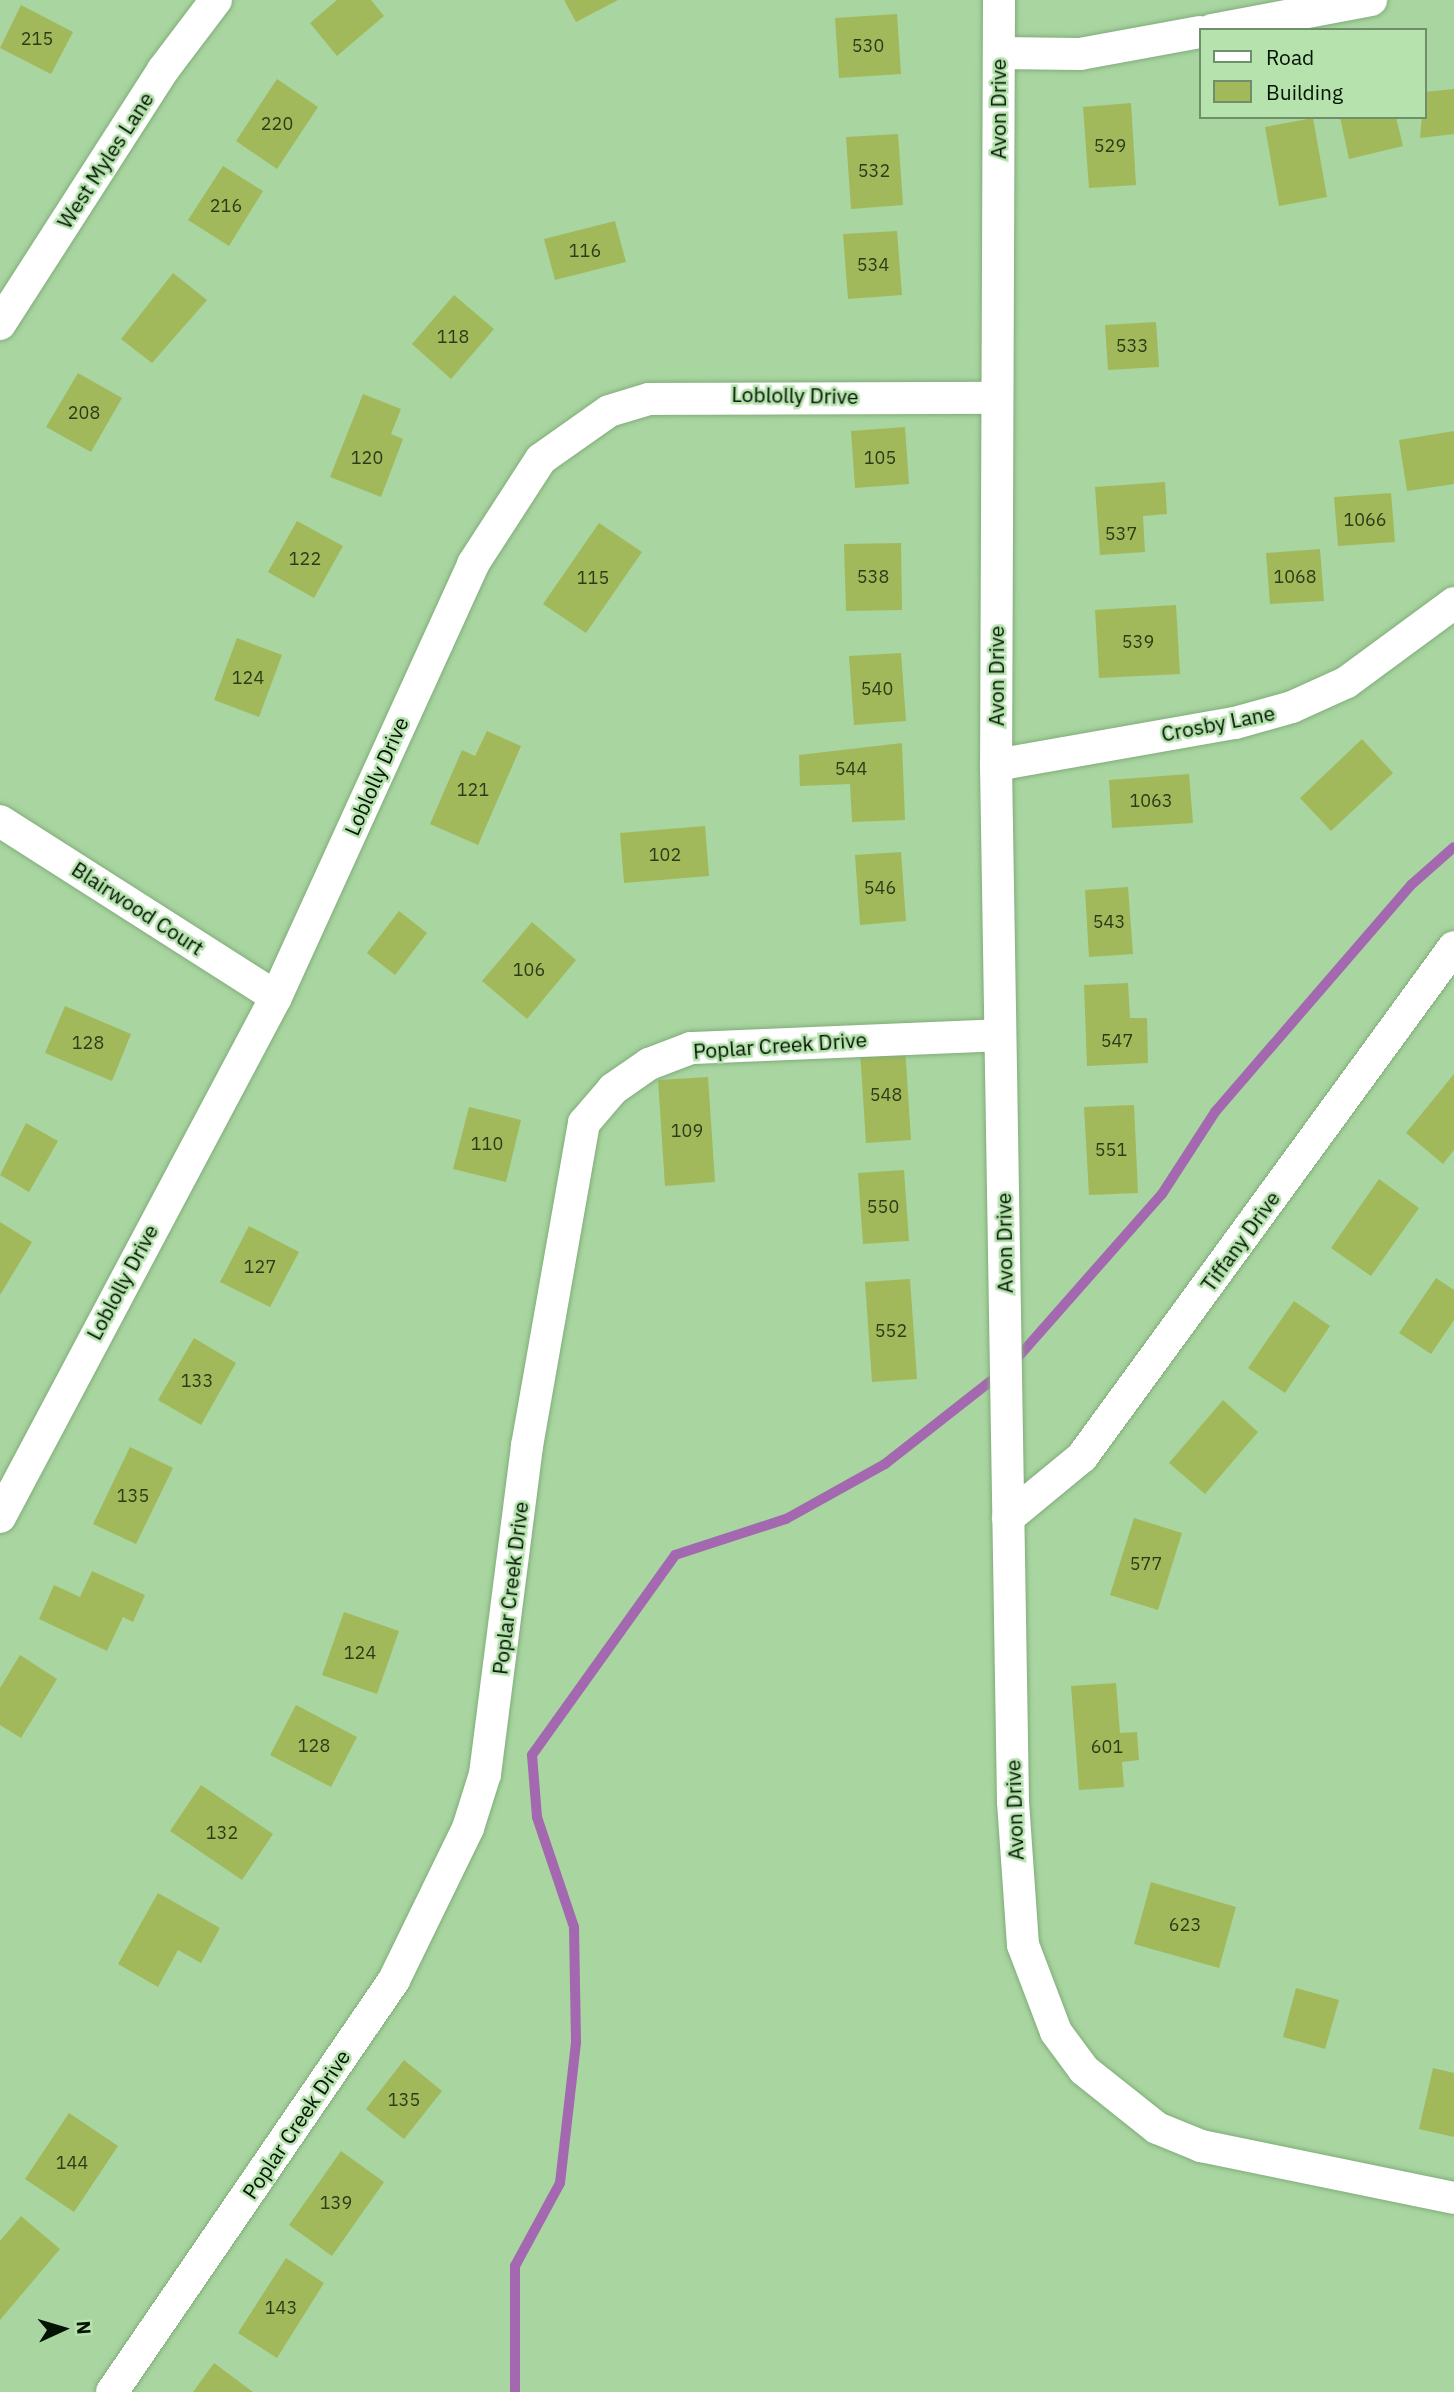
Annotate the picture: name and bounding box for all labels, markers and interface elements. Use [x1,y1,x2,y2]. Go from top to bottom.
house number: 215 [21,28,53,50]
legend [1198,28,1426,119]
house number: 530 [852,35,884,57]
text: Road [1266,43,1314,71]
street label: Avon Drive [985,59,1011,159]
text: Building [1266,78,1343,106]
street label: West Myles Lane [52,87,158,233]
house number: 220 [261,113,293,135]
house number: 529 [1094,135,1126,157]
house number: 532 [858,160,890,182]
house number: 216 [210,195,242,217]
house number: 116 [569,240,601,262]
house number: 534 [857,254,889,276]
house number: 118 [437,326,469,348]
house number: 533 [1116,335,1148,357]
street label: Loblolly Drive [731,381,859,409]
house number: 208 [68,402,100,424]
house number: 120 [351,447,383,469]
house number: 105 [864,447,896,469]
house number: 1066 [1343,509,1387,531]
house number: 537 [1105,523,1137,545]
house number: 122 [289,548,321,570]
house number: 538 [857,566,889,588]
house number: 1068 [1273,566,1317,588]
house number: 115 [577,567,609,589]
street label: Avon Drive [983,626,1009,726]
house number: 539 [1122,631,1154,653]
house number: 124 [232,667,264,689]
house number: 540 [861,678,893,700]
street label: Crosby Lane [1159,700,1277,746]
street label: Loblolly Drive [339,713,413,839]
house number: 544 [835,758,867,780]
house number: 121 [457,779,489,801]
house number: 1063 [1129,790,1173,812]
house number: 102 [649,844,681,866]
street label: Blairwood Court [67,856,209,960]
house number: 546 [864,877,896,899]
house number: 543 [1093,911,1125,933]
house number: 106 [513,959,545,981]
street label: Poplar Creek Drive [692,1026,868,1064]
house number: 547 [1101,1030,1133,1052]
house number: 128 [72,1032,104,1054]
house number: 548 [870,1084,902,1106]
house number: 109 [671,1120,703,1142]
house number: 110 [471,1133,503,1155]
house number: 551 [1095,1139,1127,1161]
street label: Tiffany Drive [1195,1186,1285,1296]
street label: Avon Drive [991,1192,1017,1294]
house number: 550 [867,1196,899,1218]
street label: Loblolly Drive [81,1220,163,1344]
house number: 127 [244,1256,276,1278]
house number: 552 [875,1320,907,1342]
house number: 133 [181,1370,213,1392]
house number: 135 [117,1485,149,1507]
street label: Poplar Creek Drive [487,1500,533,1676]
house number: 577 [1130,1553,1162,1575]
house number: 124 [344,1642,376,1664]
house number: 128 [298,1735,330,1757]
house number: 601 [1091,1736,1123,1758]
street label: Avon Drive [1000,1759,1028,1861]
house number: 132 [206,1822,238,1844]
house number: 623 [1169,1914,1201,1936]
street label: Poplar Creek Drive [237,2045,355,2203]
house number: 135 [388,2089,420,2111]
house number: 144 [56,2152,88,2174]
house number: 139 [320,2192,352,2214]
north arrow [28,2294,98,2364]
house number: 143 [265,2297,297,2319]
text: N [71,2320,96,2335]

